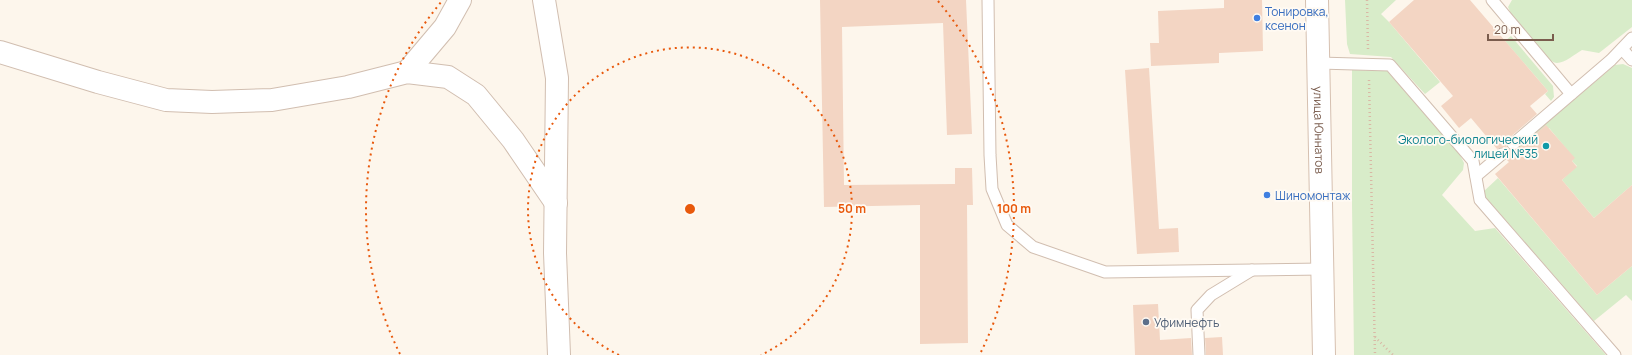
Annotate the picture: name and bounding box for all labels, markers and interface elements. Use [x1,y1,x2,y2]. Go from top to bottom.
place label: Тонировка, ксенон [1265,3,1329,34]
marker: Тонировка, ксенон [1252,13,1262,23]
scale bar [1488,16,1553,42]
text: 20 m [1494,21,1521,38]
street label: улица Юннатов [1310,86,1329,175]
place label: Эколого-биологический лицей №35 [1398,131,1538,162]
marker: Эколого-биологический лицей №35 [1541,141,1551,151]
place label: Шиномонтаж [1275,187,1351,204]
marker: Шиномонтаж [1262,190,1272,200]
text: 50 m [838,200,866,217]
text: 100 m [997,200,1031,217]
centre of rings [683,202,697,216]
place label: Уфимнефть [1154,314,1219,331]
marker: Уфимнефть [1141,317,1151,327]

